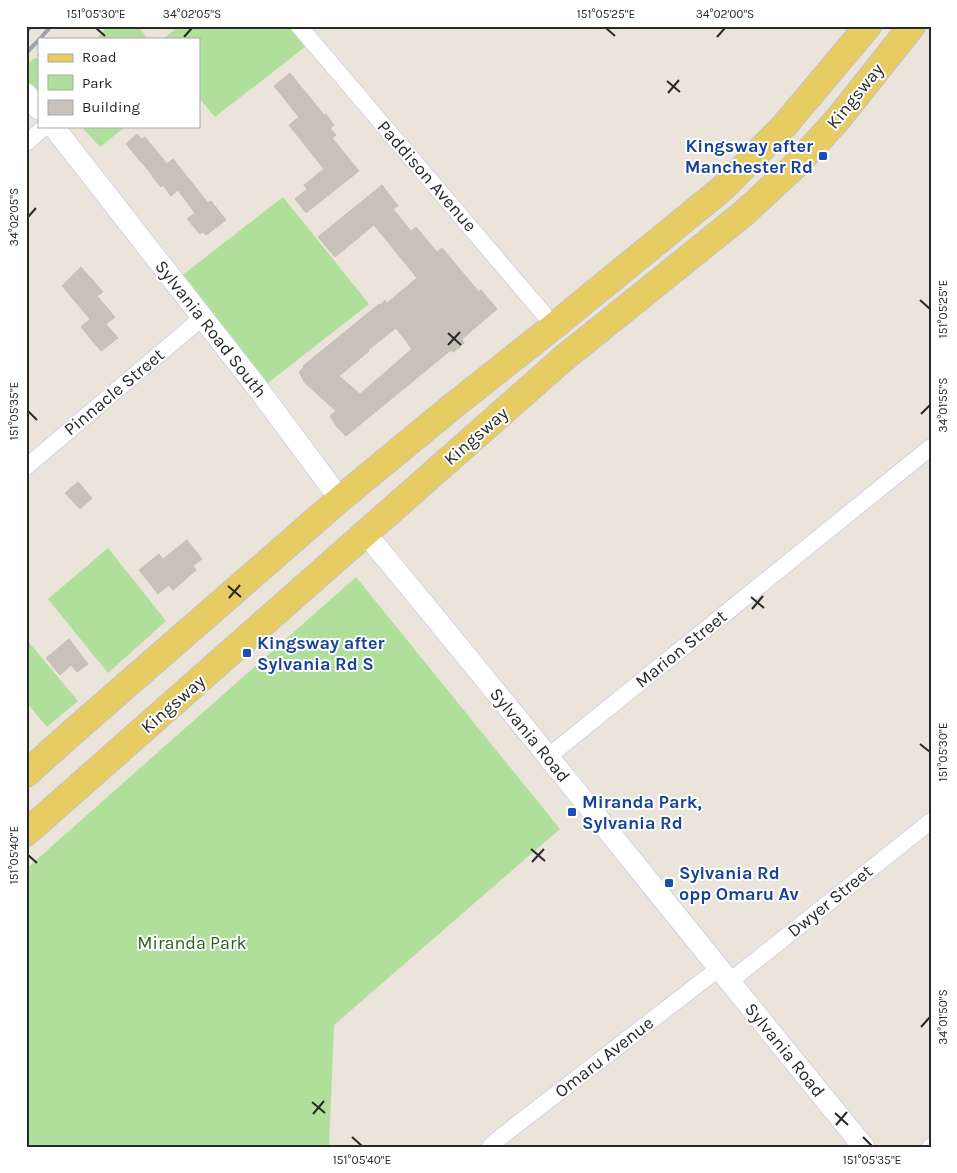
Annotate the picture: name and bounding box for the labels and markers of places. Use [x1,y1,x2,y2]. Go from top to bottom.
place label: Kingsway after Manchester Rd [685,135,813,178]
marker: Kingsway after Manchester Rd [817,150,829,162]
place label: Kingsway after Sylvania Rd S [257,632,385,675]
marker: Kingsway after Sylvania Rd S [241,647,253,659]
place label: Miranda Park, Sylvania Rd [582,791,702,834]
marker: Miranda Park, Sylvania Rd [566,806,578,818]
place label: Sylvania Rd opp Omaru Av [679,862,799,905]
marker: Sylvania Rd opp Omaru Av [663,877,675,889]

